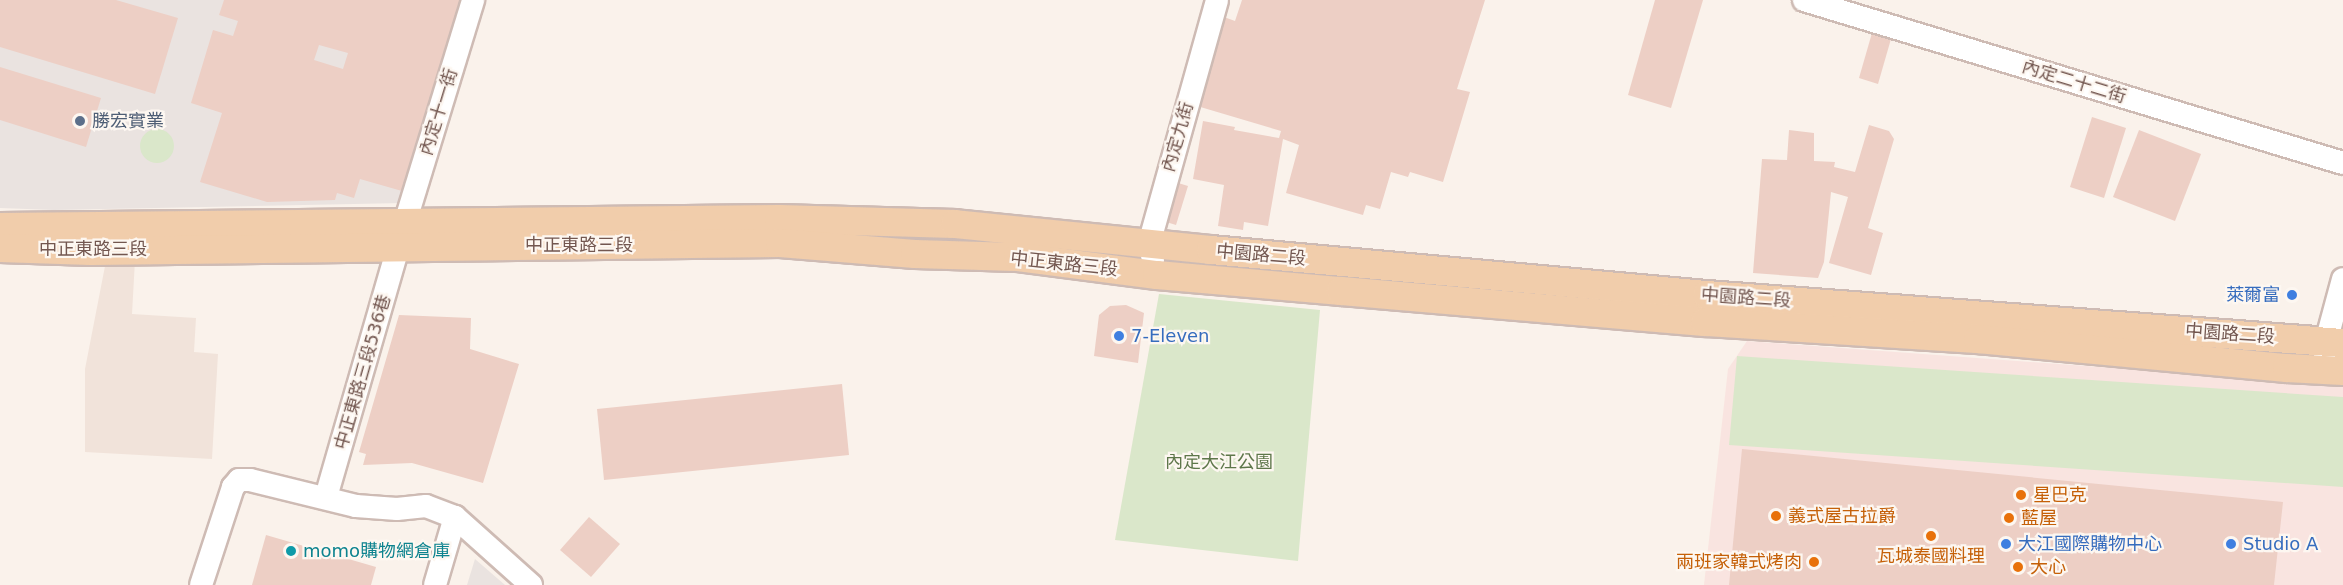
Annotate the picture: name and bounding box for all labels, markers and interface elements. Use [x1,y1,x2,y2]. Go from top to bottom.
street label: 內定二十二街 [2019,56,2129,108]
street label: 內定十一街 [416,66,462,158]
street label: 內定九街 [1158,99,1198,175]
place label: 勝宏實業 [92,110,164,132]
marker: 勝宏實業 [73,114,87,128]
street label: 中正東路三段 [525,234,633,256]
street label: 中正東路三段 [39,238,147,260]
street label: 中園路二段 [1215,240,1307,270]
street label: 中正東路三段 [1009,248,1119,280]
street label: 中園路二段 [1700,284,1792,312]
place label: 萊爾富 [2226,284,2280,306]
marker: 萊爾富 [2285,288,2299,302]
street label: 中正東路三段536巷 [331,292,395,452]
street label: 中園路二段 [2184,320,2276,348]
place label: 7-Eleven [1131,325,1210,347]
marker: 7-Eleven [1112,329,1126,343]
park label: 內定大江公園 [1165,451,1273,473]
place label: 星巴克 [2033,484,2087,506]
marker: 星巴克 [2014,488,2028,502]
place label: 義式屋古拉爵 [1788,505,1896,527]
place label: 藍屋 [2021,507,2057,529]
marker: 義式屋古拉爵 [1769,509,1783,523]
marker: 藍屋 [2002,511,2016,525]
marker: 瓦城泰國料理 [1924,529,1938,543]
place label: 大江國際購物中心 [2018,533,2162,555]
place label: Studio A [2243,533,2318,555]
marker: 大江國際購物中心 [1999,537,2013,551]
marker: Studio A [2224,537,2238,551]
place label: momo購物網倉庫 [303,540,450,562]
marker: momo購物網倉庫 [284,544,298,558]
place label: 瓦城泰國料理 [1877,545,1985,567]
place label: 兩班家韓式烤肉 [1676,551,1802,573]
marker: 兩班家韓式烤肉 [1807,555,1821,569]
place label: 大心 [2030,556,2066,578]
marker: 大心 [2011,560,2025,574]

